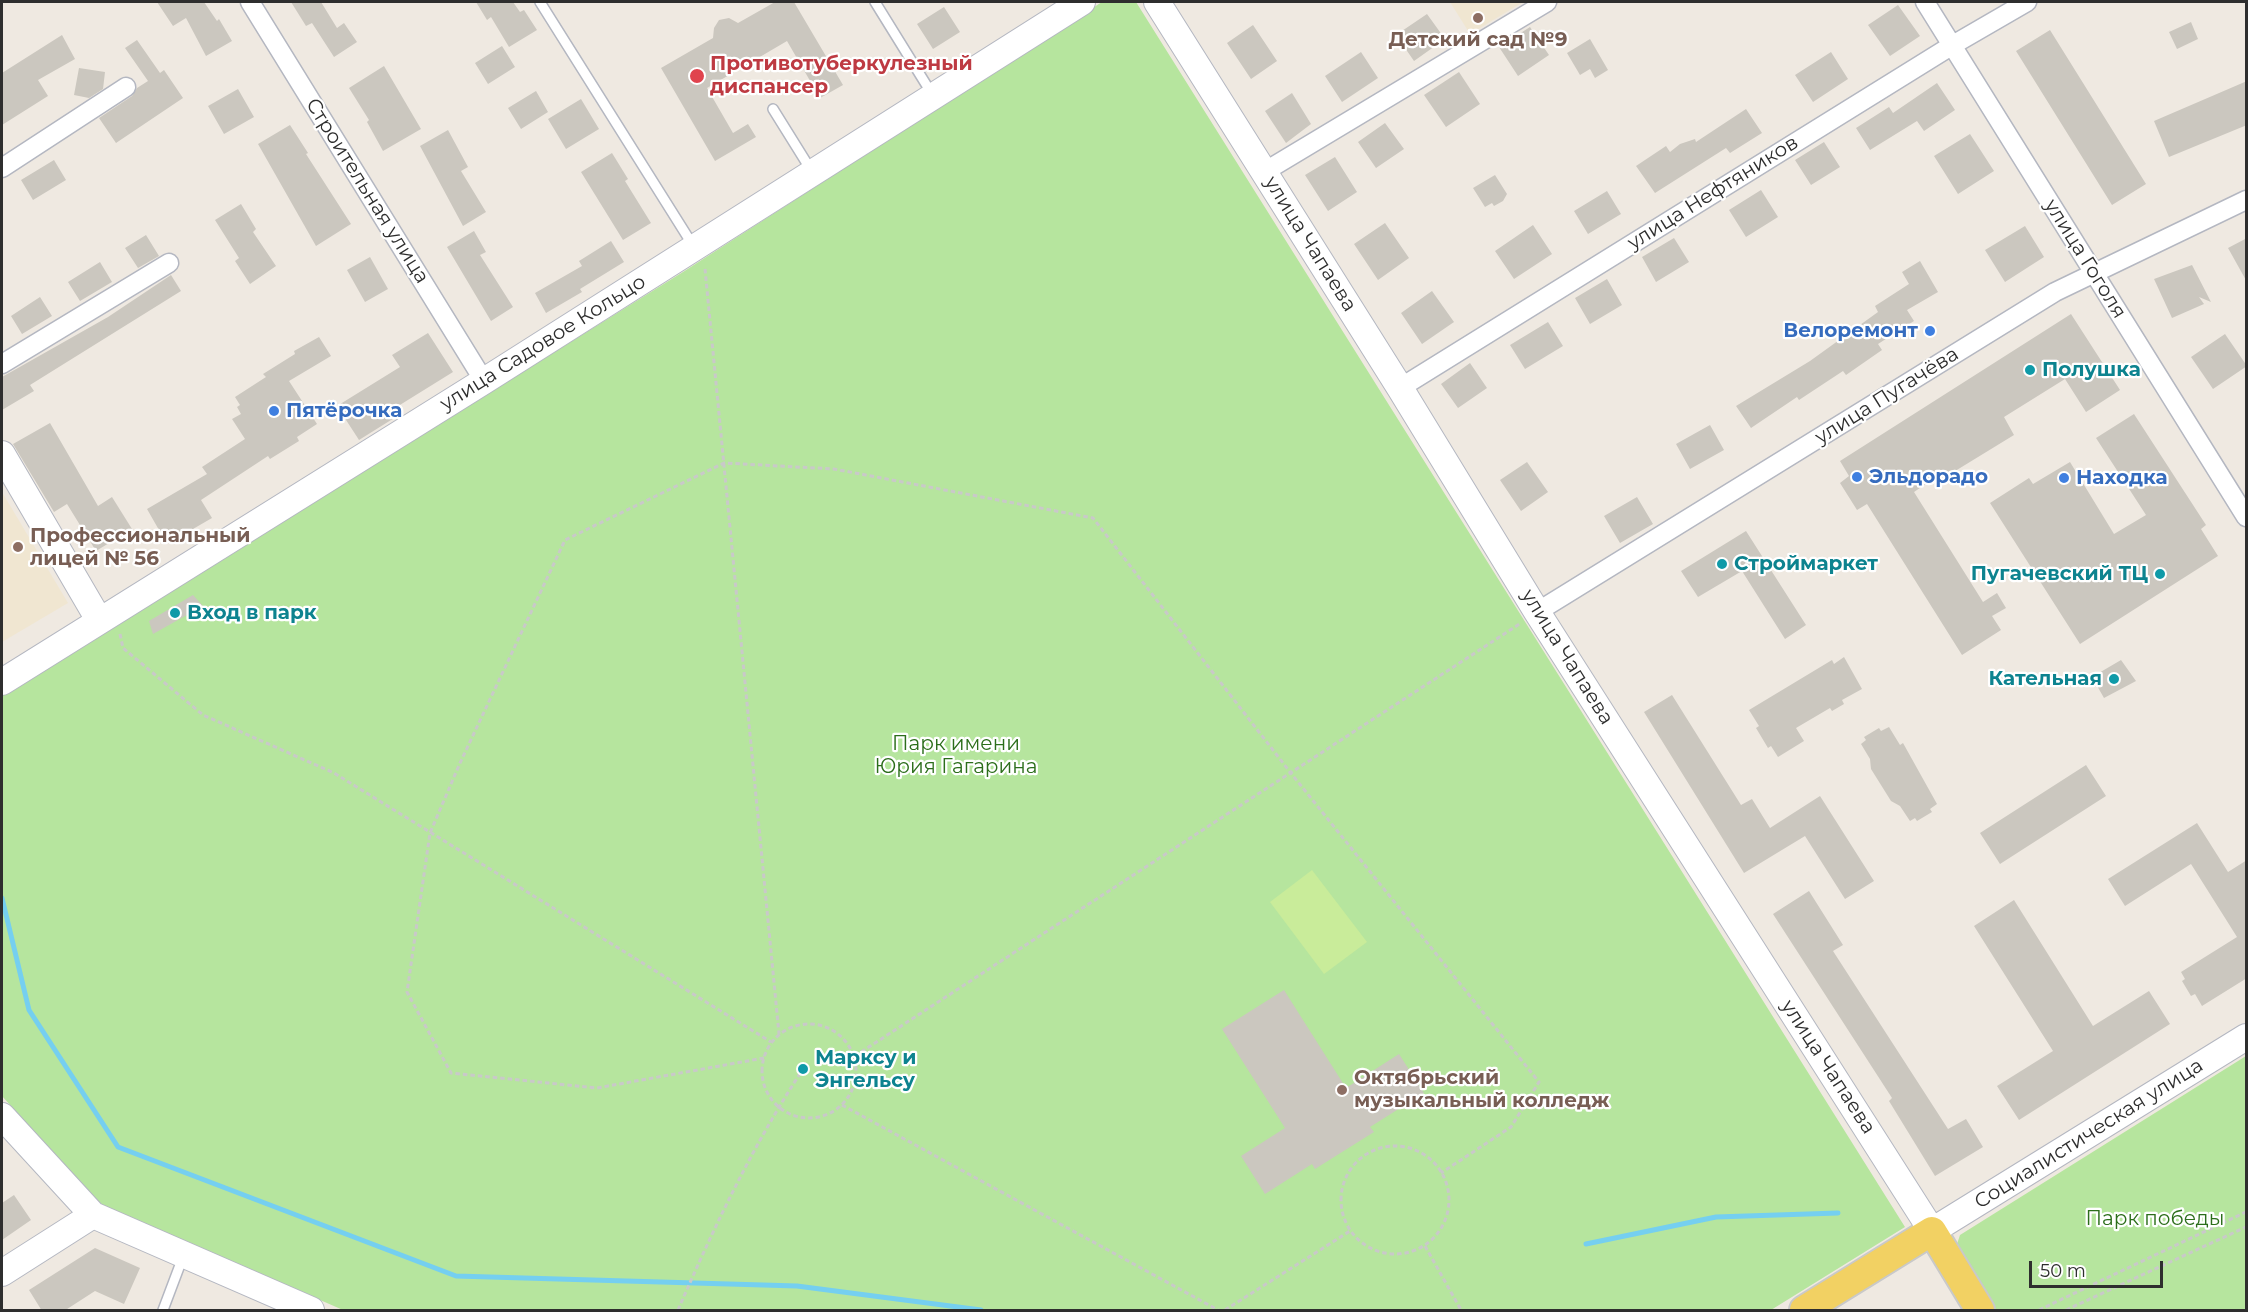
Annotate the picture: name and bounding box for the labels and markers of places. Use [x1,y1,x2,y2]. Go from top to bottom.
marker: Детский сад №9 [1471,11,1485,25]
place label: Детский сад №9 [1388,28,1568,52]
place label: Противотуберкулезный диспансер [710,52,973,99]
marker: Противотуберкулезный диспансер [688,67,706,85]
place label: Велоремонт [1783,319,1918,343]
marker: Велоремонт [1923,324,1937,338]
place label: Полушка [2042,358,2141,382]
marker: Полушка [2023,363,2037,377]
place label: Пятёрочка [286,399,402,423]
marker: Пятёрочка [267,404,281,418]
place label: Эльдорадо [1869,465,1988,489]
place label: Находка [2076,466,2168,490]
marker: Эльдорадо [1850,470,1864,484]
marker: Находка [2057,471,2071,485]
place label: Профессиональный лицей № 56 [30,524,251,571]
marker: Профессиональный лицей № 56 [11,540,25,554]
place label: Строймаркет [1734,552,1878,576]
marker: Строймаркет [1715,557,1729,571]
place label: Пугачевский ТЦ [1971,562,2148,586]
marker: Пугачевский ТЦ [2153,567,2167,581]
place label: Вход в парк [187,601,317,625]
marker: Вход в парк [168,606,182,620]
place label: Кательная [1989,667,2102,691]
marker: Кательная [2107,672,2121,686]
place label: Марксу и Энгельсу [815,1046,917,1093]
marker: Марксу и Энгельсу [796,1062,810,1076]
place label: Октябрьский музыкальный колледж [1354,1066,1609,1113]
marker: Октябрьский музыкальный колледж [1335,1083,1349,1097]

